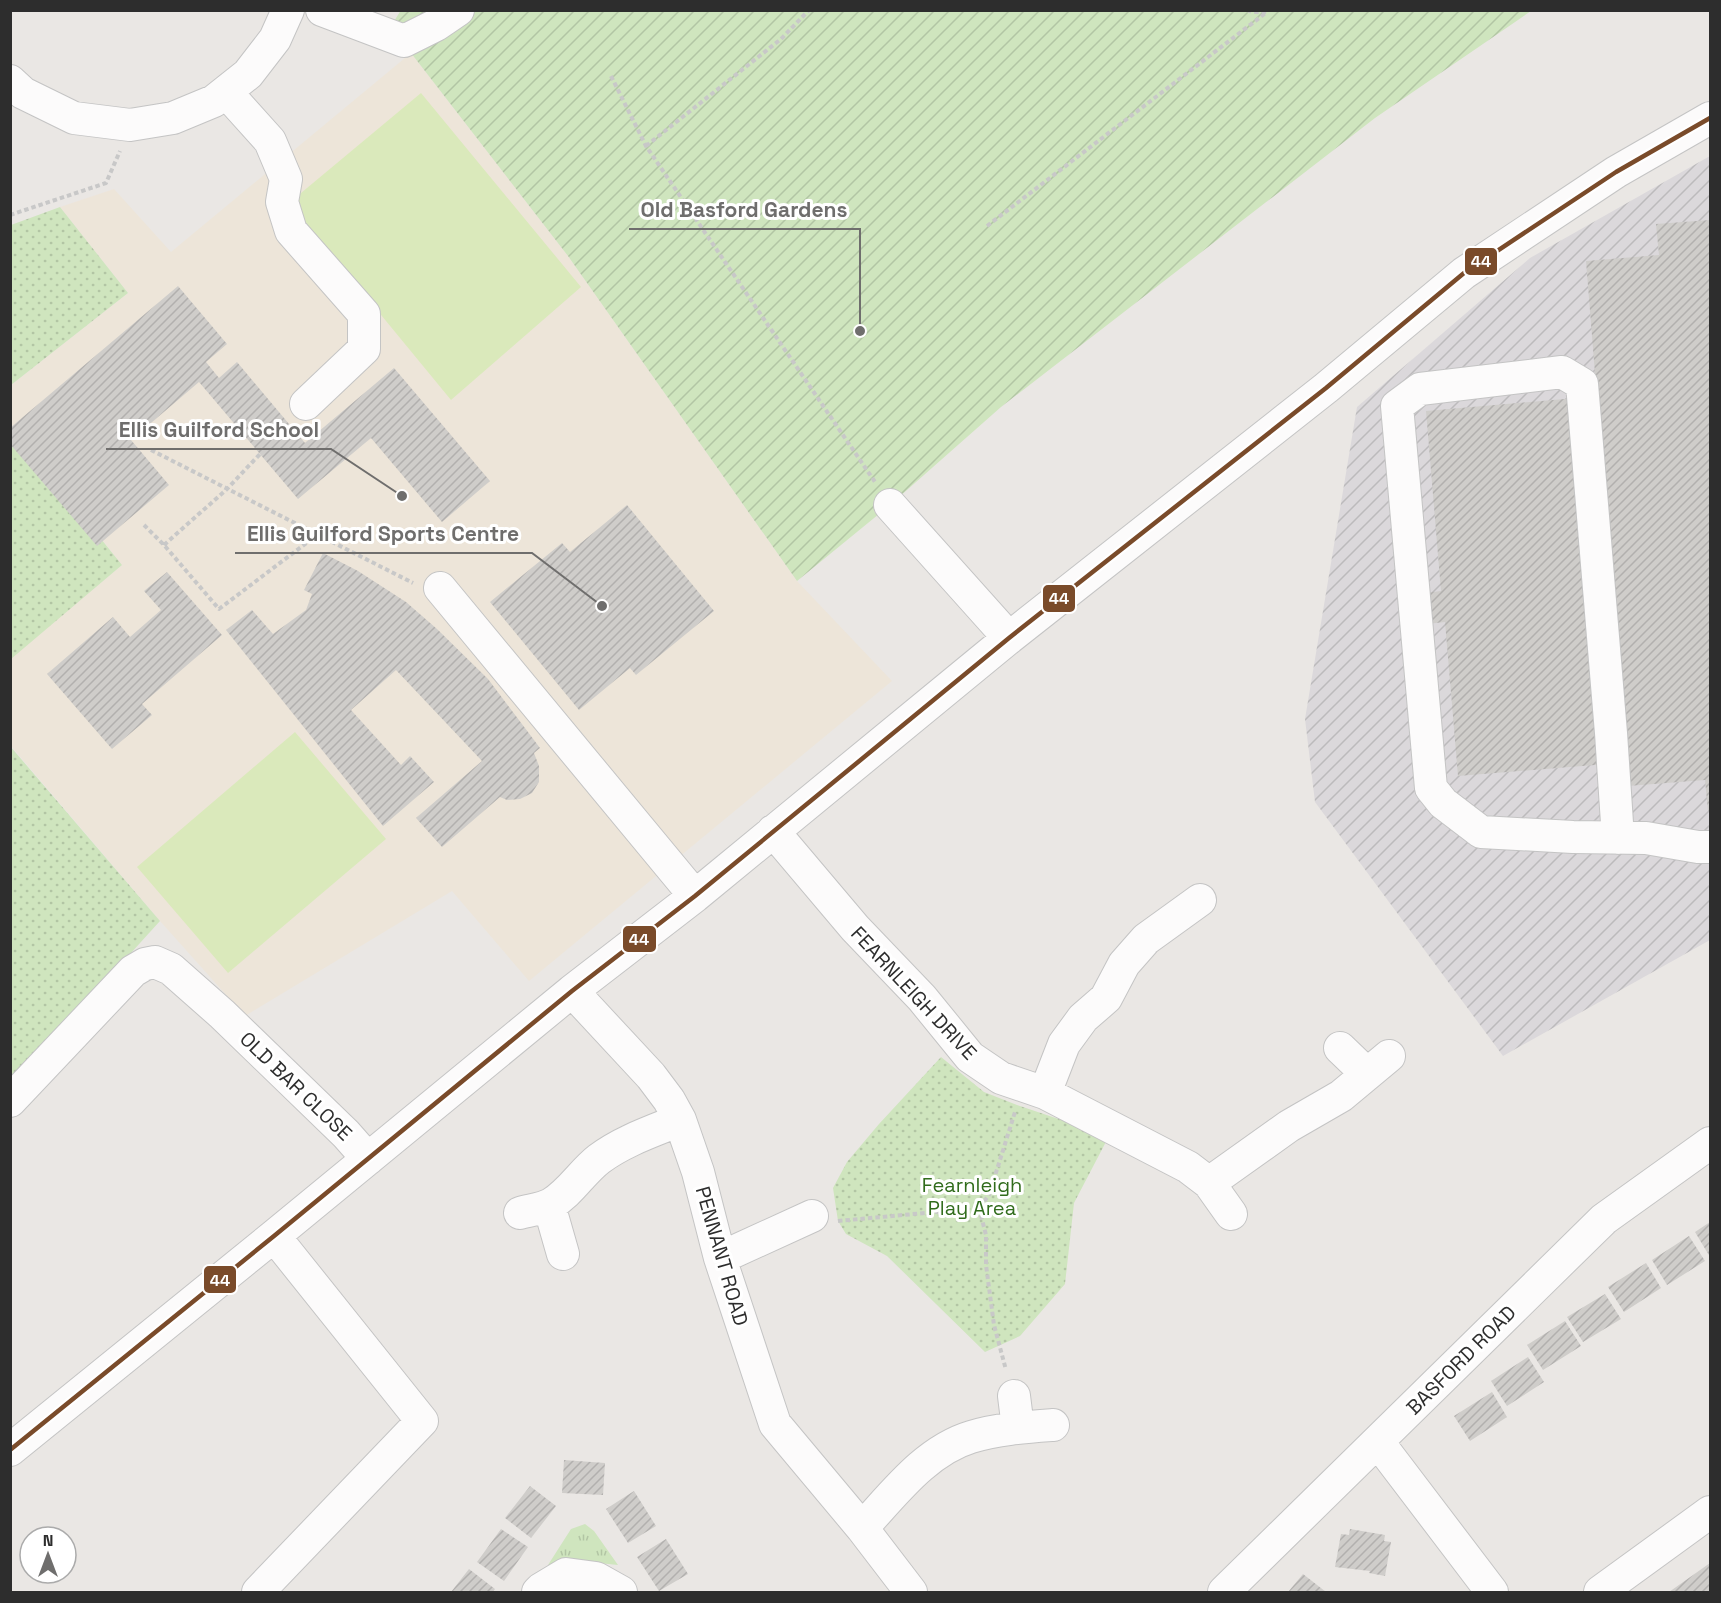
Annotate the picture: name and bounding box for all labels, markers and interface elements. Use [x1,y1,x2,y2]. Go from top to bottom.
callout: Old Basford Gardens [629,190,860,229]
text: Old Basford Gardens [640,196,848,223]
line badge: 44 [1464,247,1498,276]
text: 44 [1471,251,1491,272]
callout: Ellis Guilford School [106,410,331,449]
text: Ellis Guilford School [119,416,319,443]
callout: Ellis Guilford Sports Centre [235,514,532,553]
text: Ellis Guilford Sports Centre [247,520,519,547]
line badge: 44 [1042,584,1076,613]
text: 44 [1049,588,1069,609]
street label: FEARNLEIGH DRIVE [845,921,983,1065]
line badge: 44 [622,925,657,953]
text: 44 [629,929,649,950]
street label: OLD BAR CLOSE [234,1026,358,1146]
park label: Fearnleigh Play Area [922,1172,1022,1221]
street label: PENNANT ROAD [690,1183,754,1329]
line badge: 44 [203,1265,237,1294]
text: 44 [210,1270,230,1291]
street label: BASFORD ROAD [1401,1300,1521,1420]
north arrow [18,1525,78,1585]
text: N [43,1530,53,1551]

